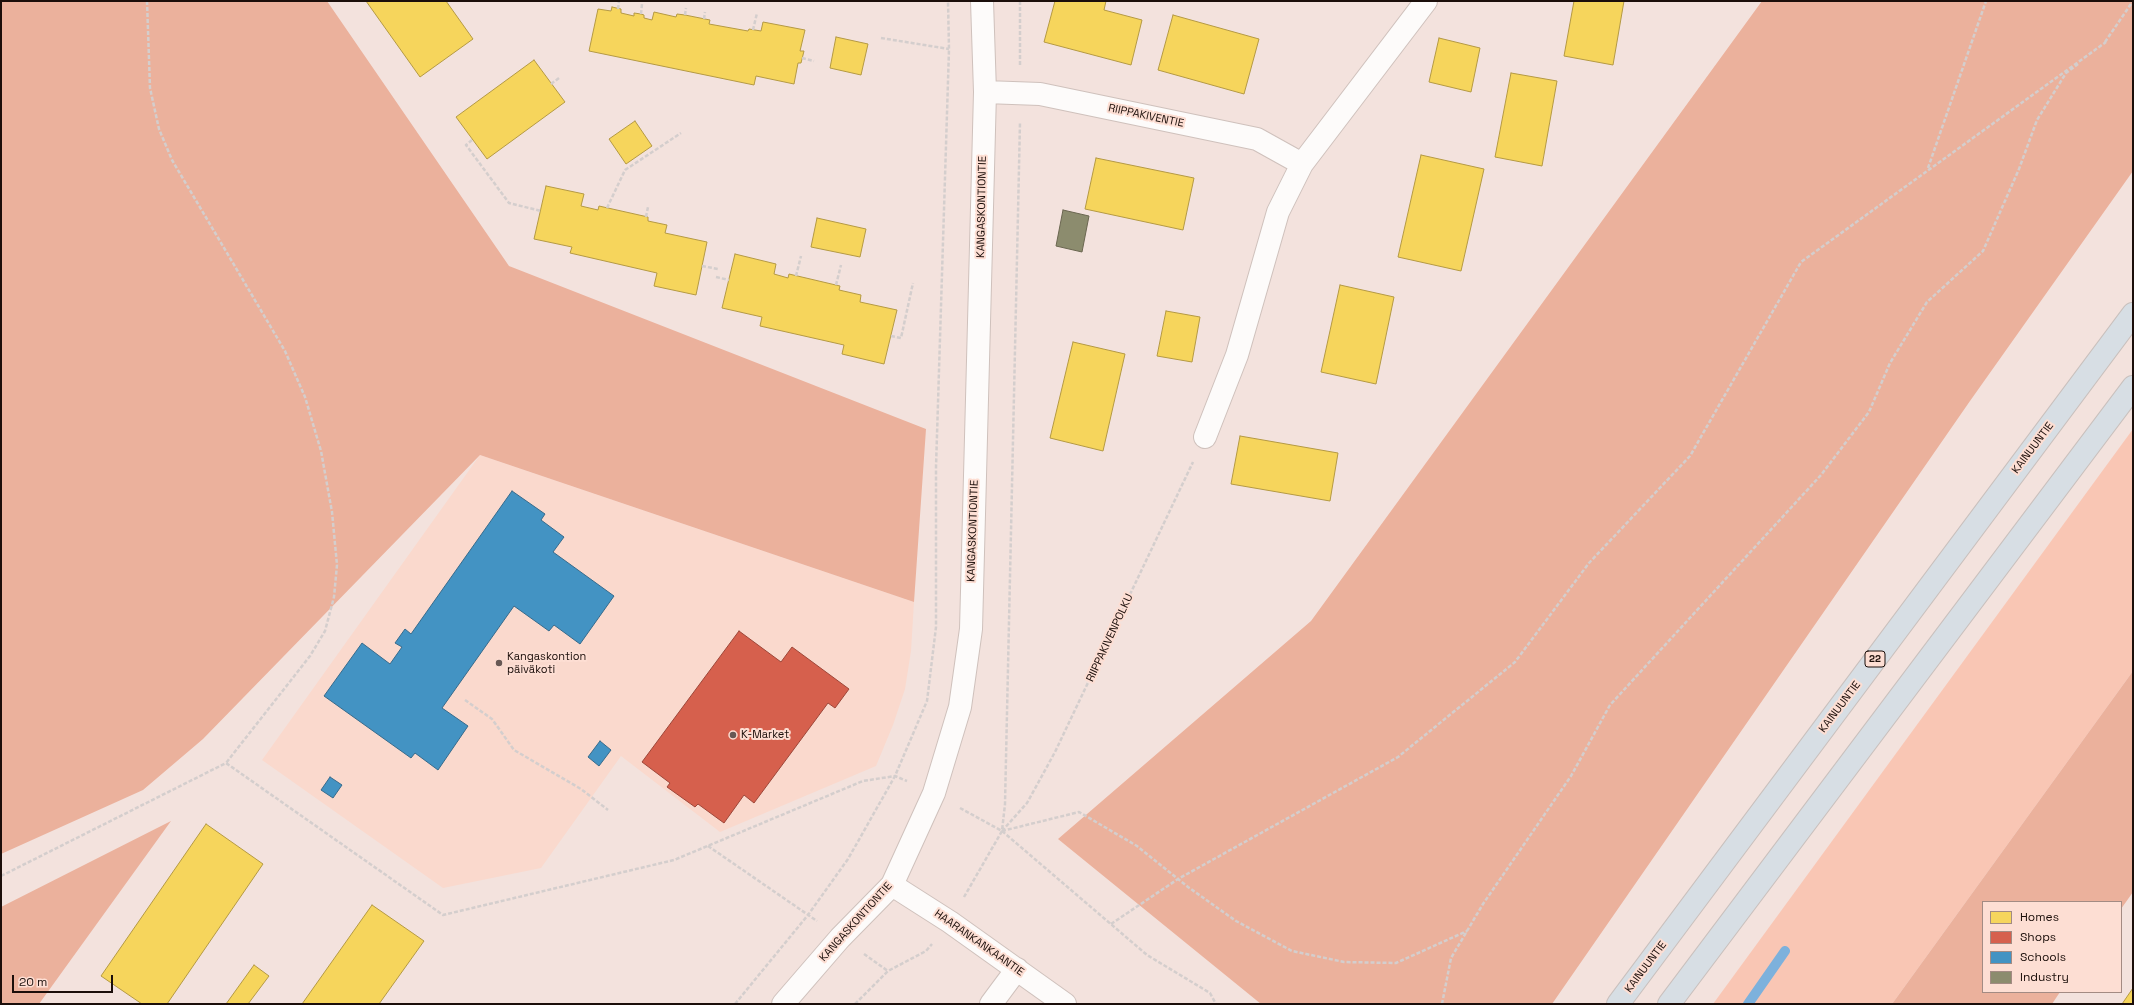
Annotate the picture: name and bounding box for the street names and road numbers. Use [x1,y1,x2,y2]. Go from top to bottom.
street label: RIIPPAKIVENTIE [1107,102,1185,130]
street label: KANGASKONTIONTIE [975,156,989,258]
street label: KAINUUNTIE [2009,420,2057,476]
street label: KANGASKONTIONTIE [965,480,981,582]
street label: RIIPPAKIVENPOLKU [1084,592,1136,684]
road number: 22 [1865,651,1885,667]
street label: KAINUUNTIE [1816,679,1864,735]
street label: KANGASKONTIONTIE [817,880,895,964]
street label: HAARANKANKAANTIE [932,907,1026,979]
street label: KAINUUNTIE [1622,939,1670,995]

